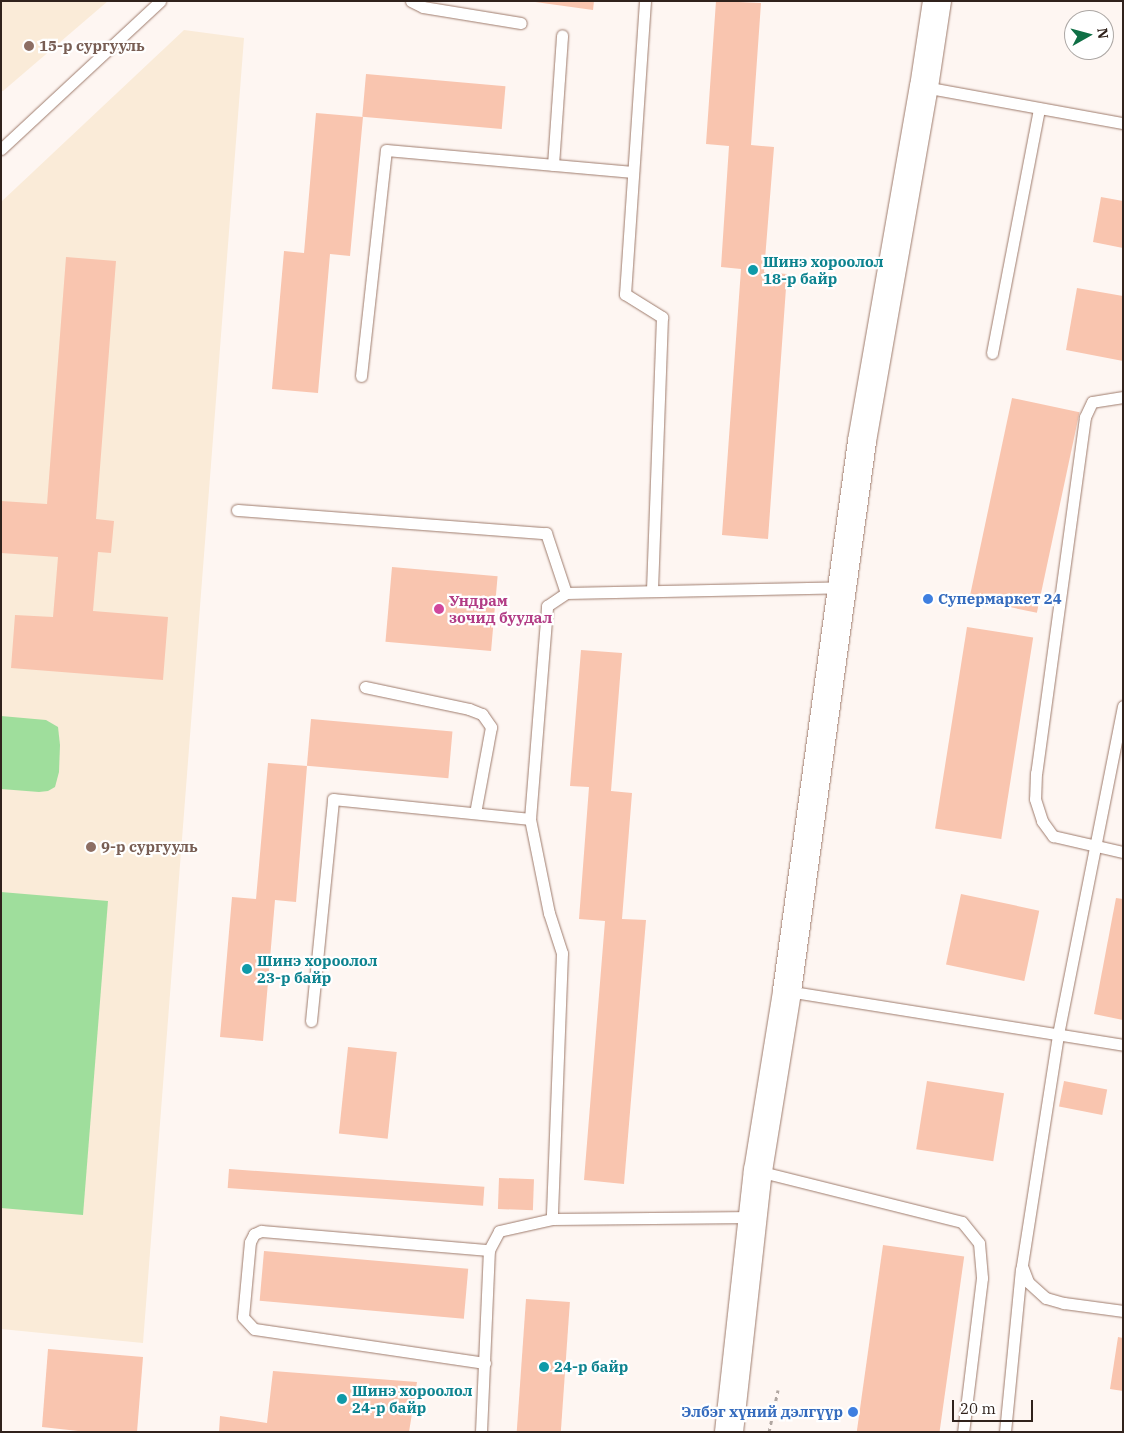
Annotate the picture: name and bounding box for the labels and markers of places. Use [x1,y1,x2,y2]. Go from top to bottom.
place label: 15-р сургууль [39,37,145,55]
marker: 15-р сургууль [23,40,35,52]
place label: Шинэ хороолол 18-р байр [763,252,884,287]
marker: Шинэ хороолол 18-р байр [747,264,759,276]
place label: Супермаркет 24 [938,590,1062,608]
place label: Ундрам зочид буудал [449,591,552,626]
marker: Супермаркет 24 [922,593,934,605]
marker: Ундрам зочид буудал [433,603,445,615]
place label: 9-р сургууль [101,838,198,856]
marker: 9-р сургууль [85,841,97,853]
place label: Шинэ хороолол 23-р байр [257,951,378,986]
marker: Шинэ хороолол 23-р байр [241,963,253,975]
place label: 24-р байр [554,1358,628,1376]
marker: 24-р байр [538,1361,550,1373]
place label: Шинэ хороолол 24-р байр [352,1381,473,1416]
marker: Шинэ хороолол 24-р байр [336,1393,348,1405]
place label: Элбэг хүний дэлгүүр [681,1403,843,1421]
marker: Элбэг хүний дэлгүүр [847,1406,859,1418]

